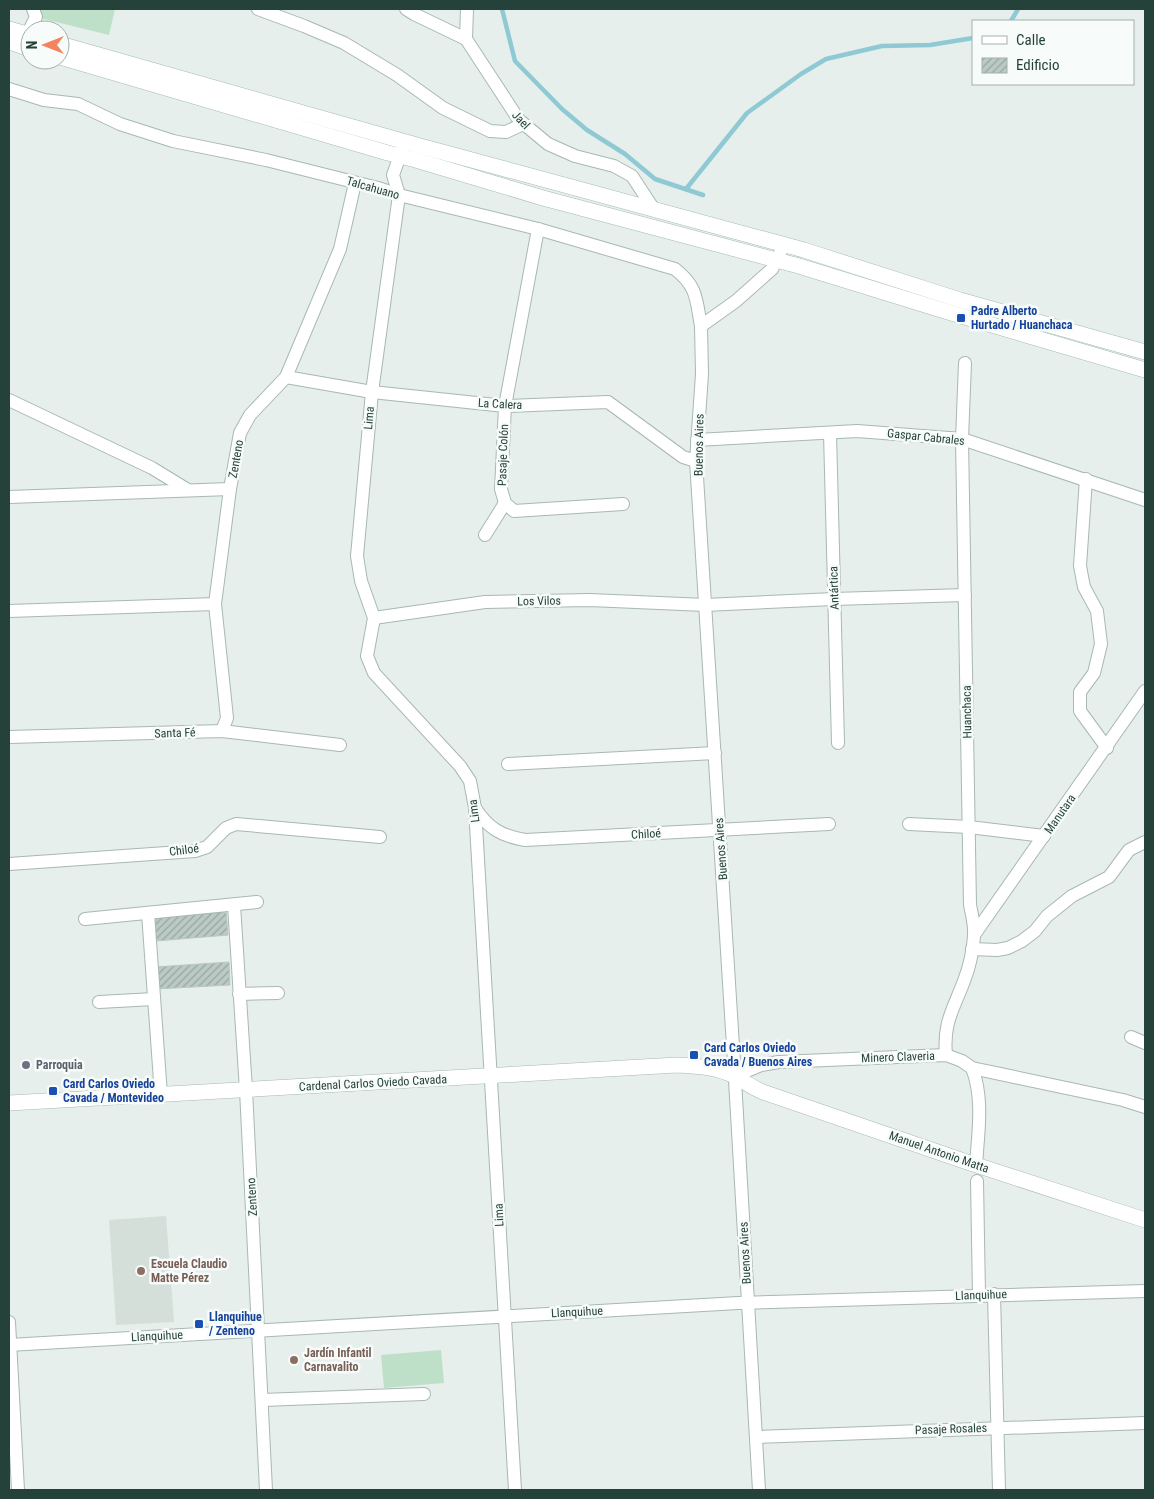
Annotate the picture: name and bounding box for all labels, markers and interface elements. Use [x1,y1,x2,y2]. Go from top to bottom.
north arrow [20,20,70,70]
legend [972,20,1134,85]
text: Calle [1016,31,1046,49]
text: N [24,41,40,49]
text: Edificio [1016,56,1059,74]
street label: Jael [509,108,533,132]
street label: Talcahuano [345,174,401,202]
place label: Padre Alberto Hurtado / Huanchaca [971,304,1073,332]
marker: Padre Alberto Hurtado / Huanchaca [955,312,967,324]
street label: La Calera [478,396,523,412]
street label: Lima [361,406,377,430]
street label: Buenos Aires [691,414,707,476]
street label: Pasaje Colón [495,424,511,486]
street label: Gaspar Cabrales [887,426,965,448]
street label: Zenteno [226,439,246,479]
street label: Antártica [826,566,842,610]
street label: Los Vilos [517,594,561,608]
street label: Huanchaca [960,685,974,739]
street label: Santa Fé [154,725,196,741]
street label: Manutara [1041,791,1079,836]
street label: Lima [466,798,482,823]
street label: Buenos Aires [712,817,730,881]
street label: Chiloé [631,826,662,842]
street label: Chiloé [168,841,200,859]
place label: Card Carlos Oviedo Cavada / Buenos Aires [704,1041,813,1069]
marker: Card Carlos Oviedo Cavada / Buenos Aires [688,1049,700,1061]
street label: Minero Claveria [861,1049,935,1065]
place label: Parroquia [36,1058,83,1072]
marker: Parroquia [20,1059,32,1071]
street label: Cardenal Carlos Oviedo Cavada [299,1072,448,1094]
place label: Card Carlos Oviedo Cavada / Montevideo [63,1077,164,1105]
marker: Card Carlos Oviedo Cavada / Montevideo [47,1085,59,1097]
street label: Manuel Antonio Matta [887,1128,991,1176]
street label: Zenteno [244,1177,260,1217]
street label: Lima [491,1203,507,1227]
street label: Buenos Aires [736,1221,754,1285]
place label: Escuela Claudio Matte Pérez [151,1257,227,1285]
marker: Escuela Claudio Matte Pérez [135,1265,147,1277]
street label: Llanquihue [955,1287,1007,1303]
street label: Llanquihue [551,1304,604,1320]
place label: Llanquihue / Zenteno [209,1310,262,1338]
marker: Llanquihue / Zenteno [193,1318,205,1330]
street label: Llanquihue [131,1328,184,1344]
place label: Jardín Infantil Carnavalito [304,1346,372,1374]
marker: Jardín Infantil Carnavalito [288,1354,300,1366]
street label: Pasaje Rosales [915,1421,987,1437]

